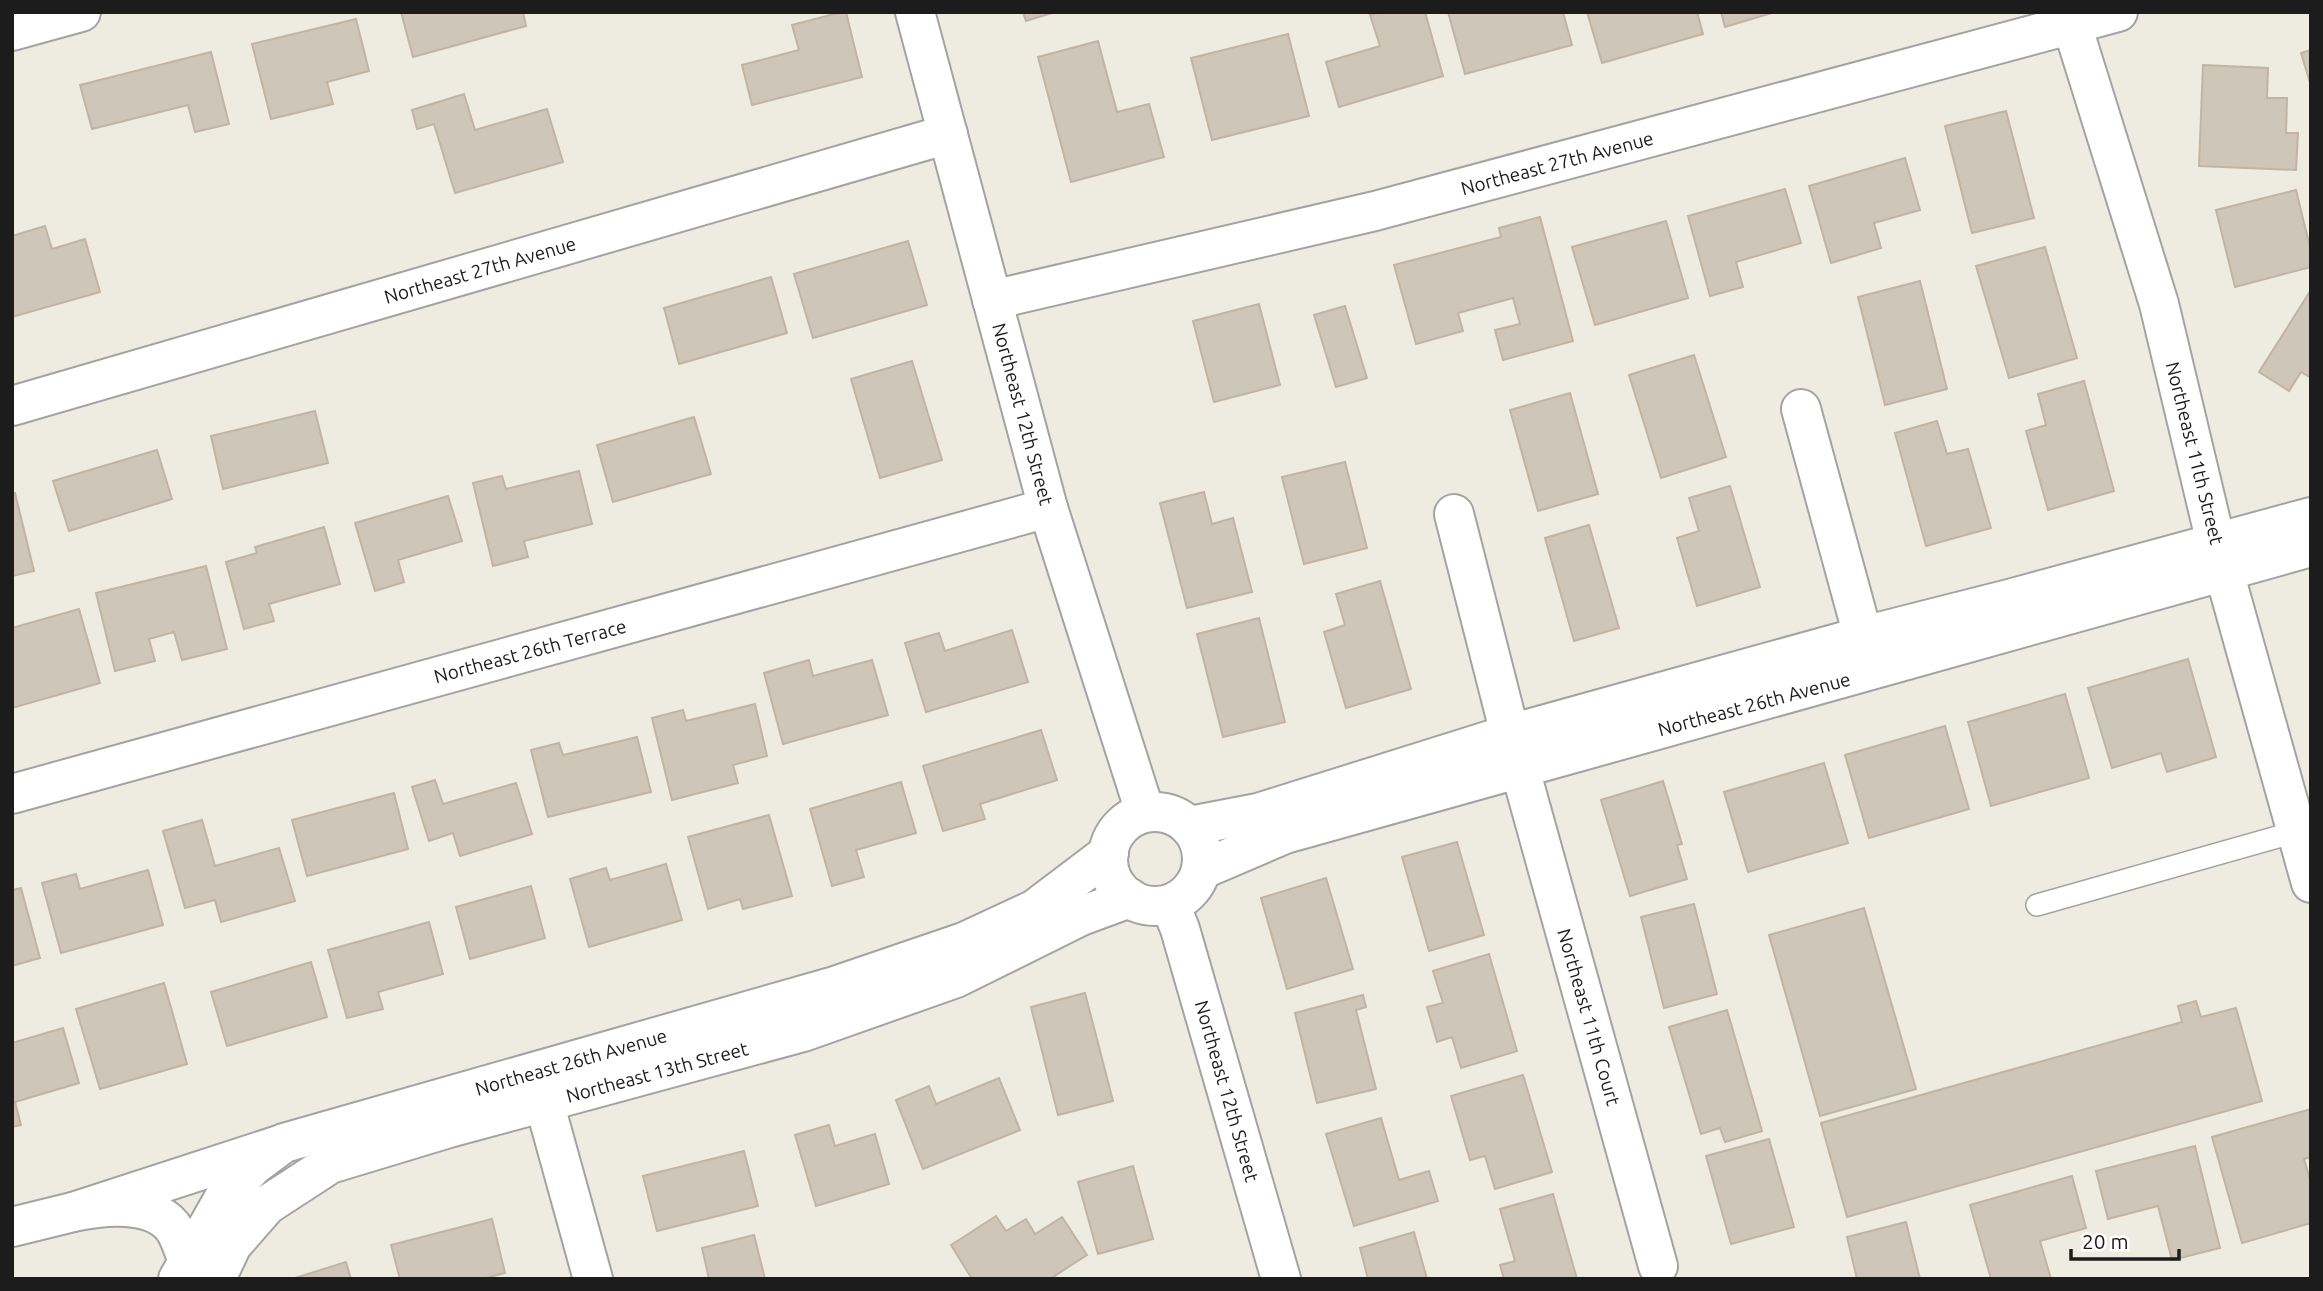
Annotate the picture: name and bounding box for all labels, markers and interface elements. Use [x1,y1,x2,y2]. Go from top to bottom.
street label: Northeast 27th Avenue [1458,127,1656,199]
street label: Northeast 27th Avenue [381,232,579,308]
street label: Northeast 12th Street [988,321,1058,508]
street label: Northeast 11th Street [2162,359,2229,547]
street label: Northeast 26th Terrace [431,615,629,687]
street label: Northeast 26th Avenue [1655,668,1853,740]
street label: Northeast 11th Court [1553,926,1625,1108]
street label: Northeast 12th Street [1191,998,1264,1185]
street label: Northeast 26th Avenue [472,1024,670,1100]
street label: Northeast 13th Street [564,1037,751,1107]
scale bar [2071,1218,2180,1262]
text: 20 m [2082,1229,2129,1253]

